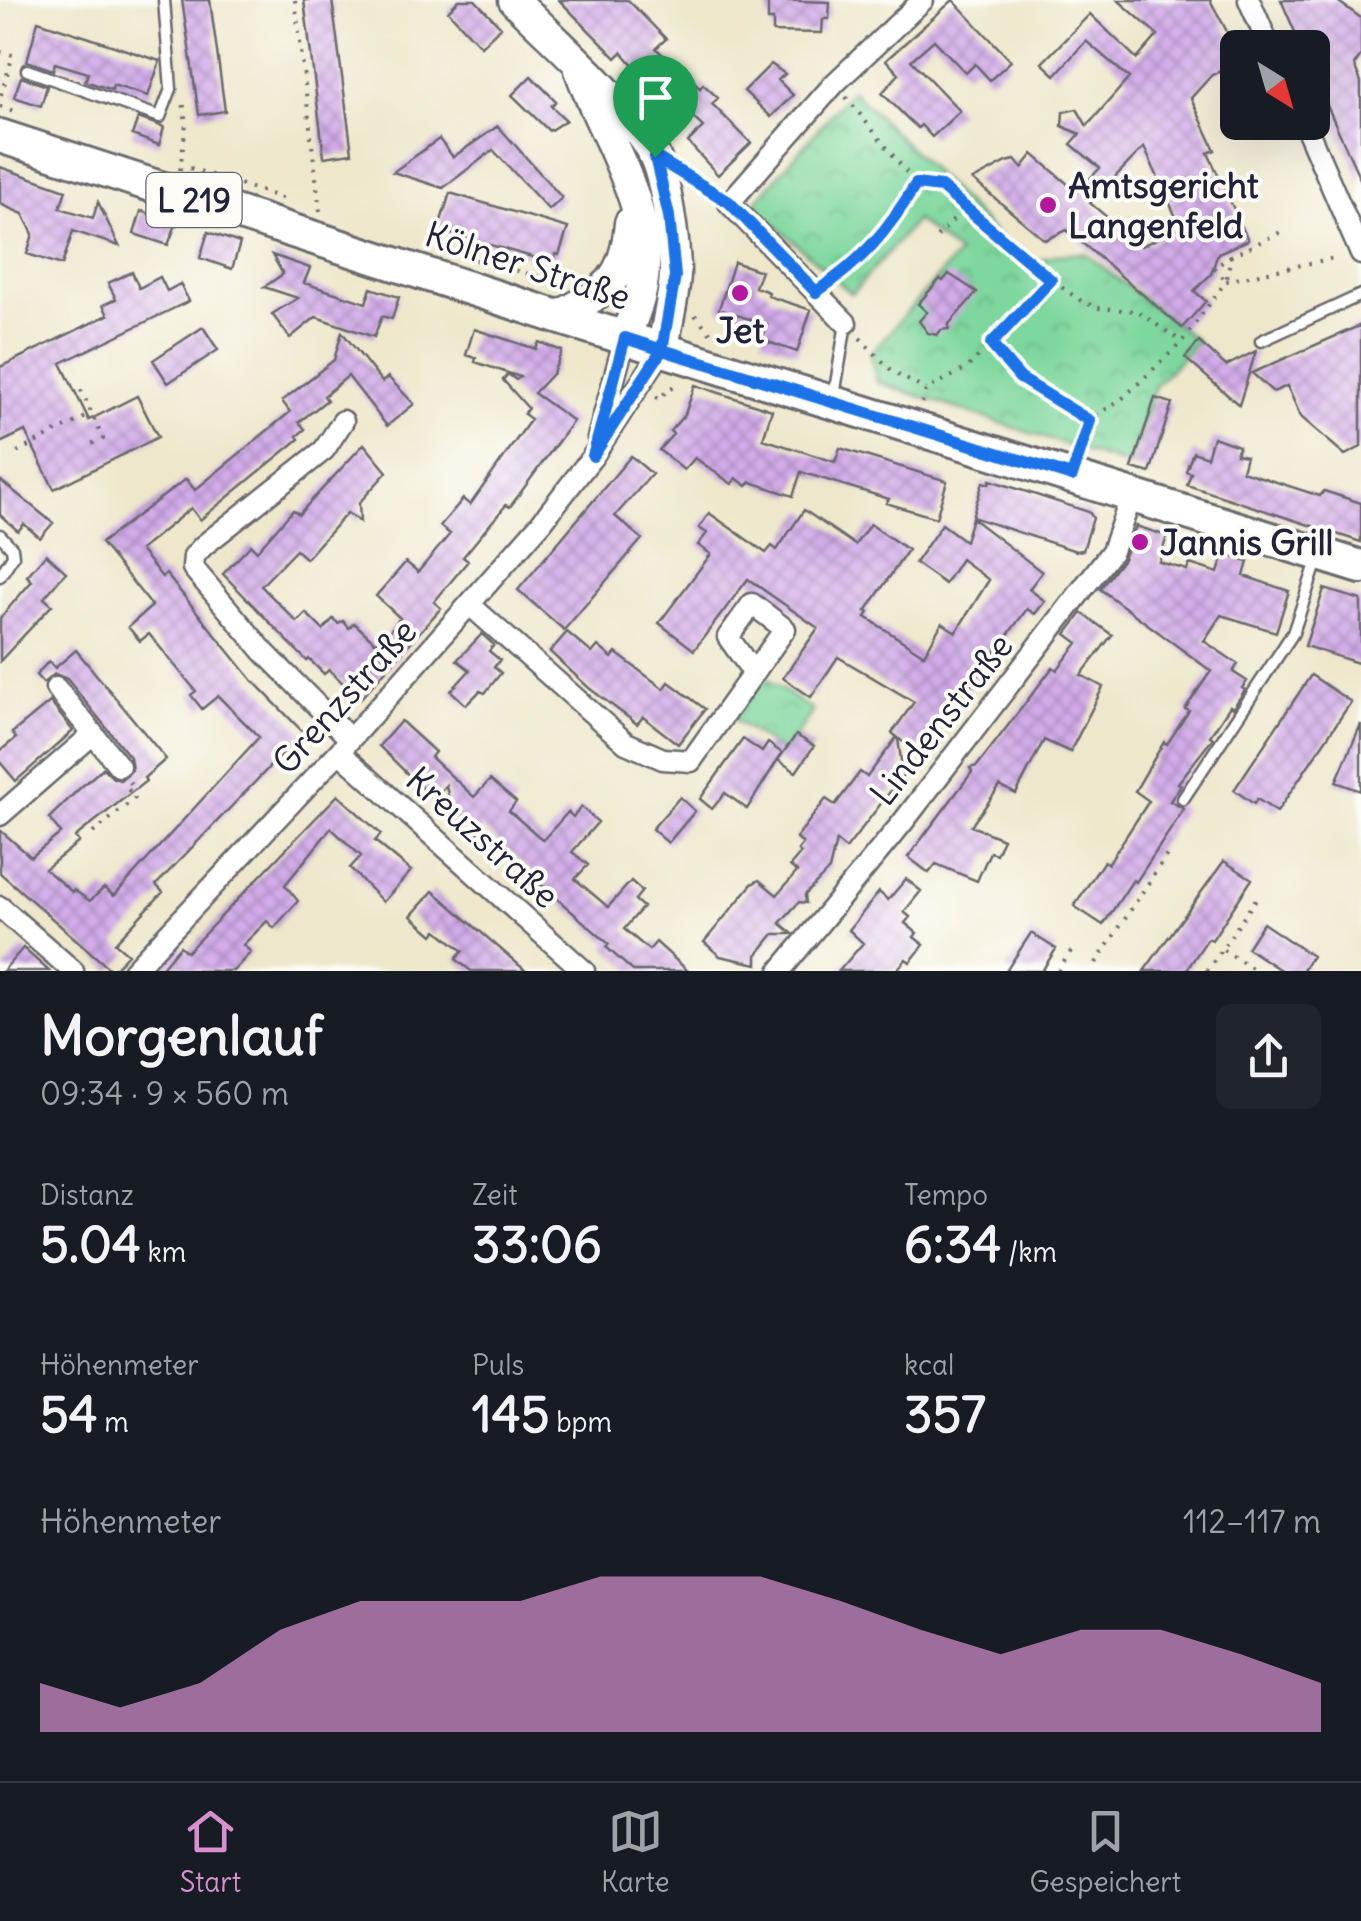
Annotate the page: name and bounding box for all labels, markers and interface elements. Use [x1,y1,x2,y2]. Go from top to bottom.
north arrow [1220,30,1330,140]
map controls [1220,30,1330,140]
pin [613,55,698,158]
icon: arrive [628,70,683,125]
place label: Amtsgericht Langenfeld [1068,163,1259,247]
road number: L 219 [146,173,242,227]
marker: Amtsgericht Langenfeld [1037,194,1059,216]
street label: Kölner Straße [420,211,636,319]
marker: Jet [729,282,751,304]
place label: Jet [716,308,764,352]
place label: Jannis Grill [1160,520,1333,564]
marker: Jannis Grill [1129,531,1151,553]
street label: Grenzstraße [263,609,425,783]
street label: Lindenstraße [860,624,1022,814]
street label: Kreuzstraße [398,757,568,917]
text: Morgenlauf [40,1001,323,1070]
button: share [1216,1004,1321,1109]
text: 09:34 · 9 × 560 m [40,1073,289,1114]
text: Distanz [40,1177,134,1213]
text: Zeit [472,1177,518,1213]
text: Tempo [904,1177,988,1213]
text: 5.04 [40,1213,141,1276]
text: 33:06 [472,1213,602,1276]
text: 6:34 [904,1213,1001,1276]
text: km [141,1234,186,1270]
text: /km [1001,1234,1057,1270]
text: Höhenmeter [40,1347,199,1383]
text: Puls [472,1347,524,1383]
text: kcal [904,1347,954,1383]
text: 54 [40,1383,98,1446]
text: 145 [472,1383,550,1446]
text: 357 [904,1383,986,1446]
text: m [98,1404,129,1440]
text: bpm [550,1404,612,1440]
text: Höhenmeter [40,1501,221,1542]
text: 112–117 m [1183,1501,1321,1542]
tab: Start [180,1804,241,1900]
tab: Karte [601,1804,670,1900]
tab: Gespeichert [1029,1804,1181,1900]

